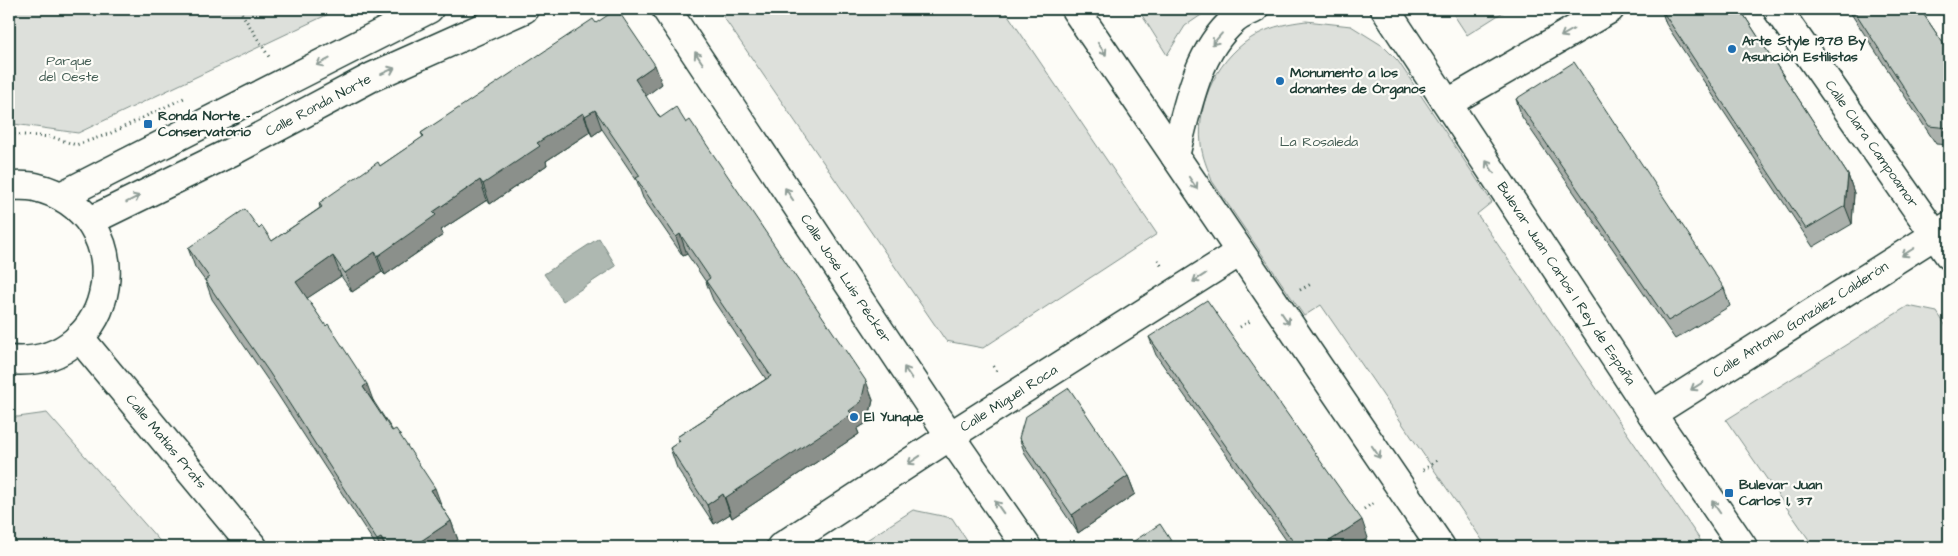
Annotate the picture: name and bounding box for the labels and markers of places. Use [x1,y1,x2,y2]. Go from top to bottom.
place label: Arte Style 1978 By Asunción Estilistas [1742,31,1866,67]
marker: Arte Style 1978 By Asunción Estilistas [1726,43,1738,55]
place label: Monumento a los donantes de Órganos [1289,63,1426,100]
marker: Monumento a los donantes de Órganos [1274,75,1286,87]
place label: Ronda Norte - Conservatorio [158,106,251,142]
marker: Ronda Norte - Conservatorio [142,118,154,130]
place label: El Yunque [864,407,924,427]
marker: El Yunque [848,411,860,423]
place label: Bulevar Juan Carlos I, 37 [1739,475,1822,511]
marker: Bulevar Juan Carlos I, 37 [1723,487,1735,499]

